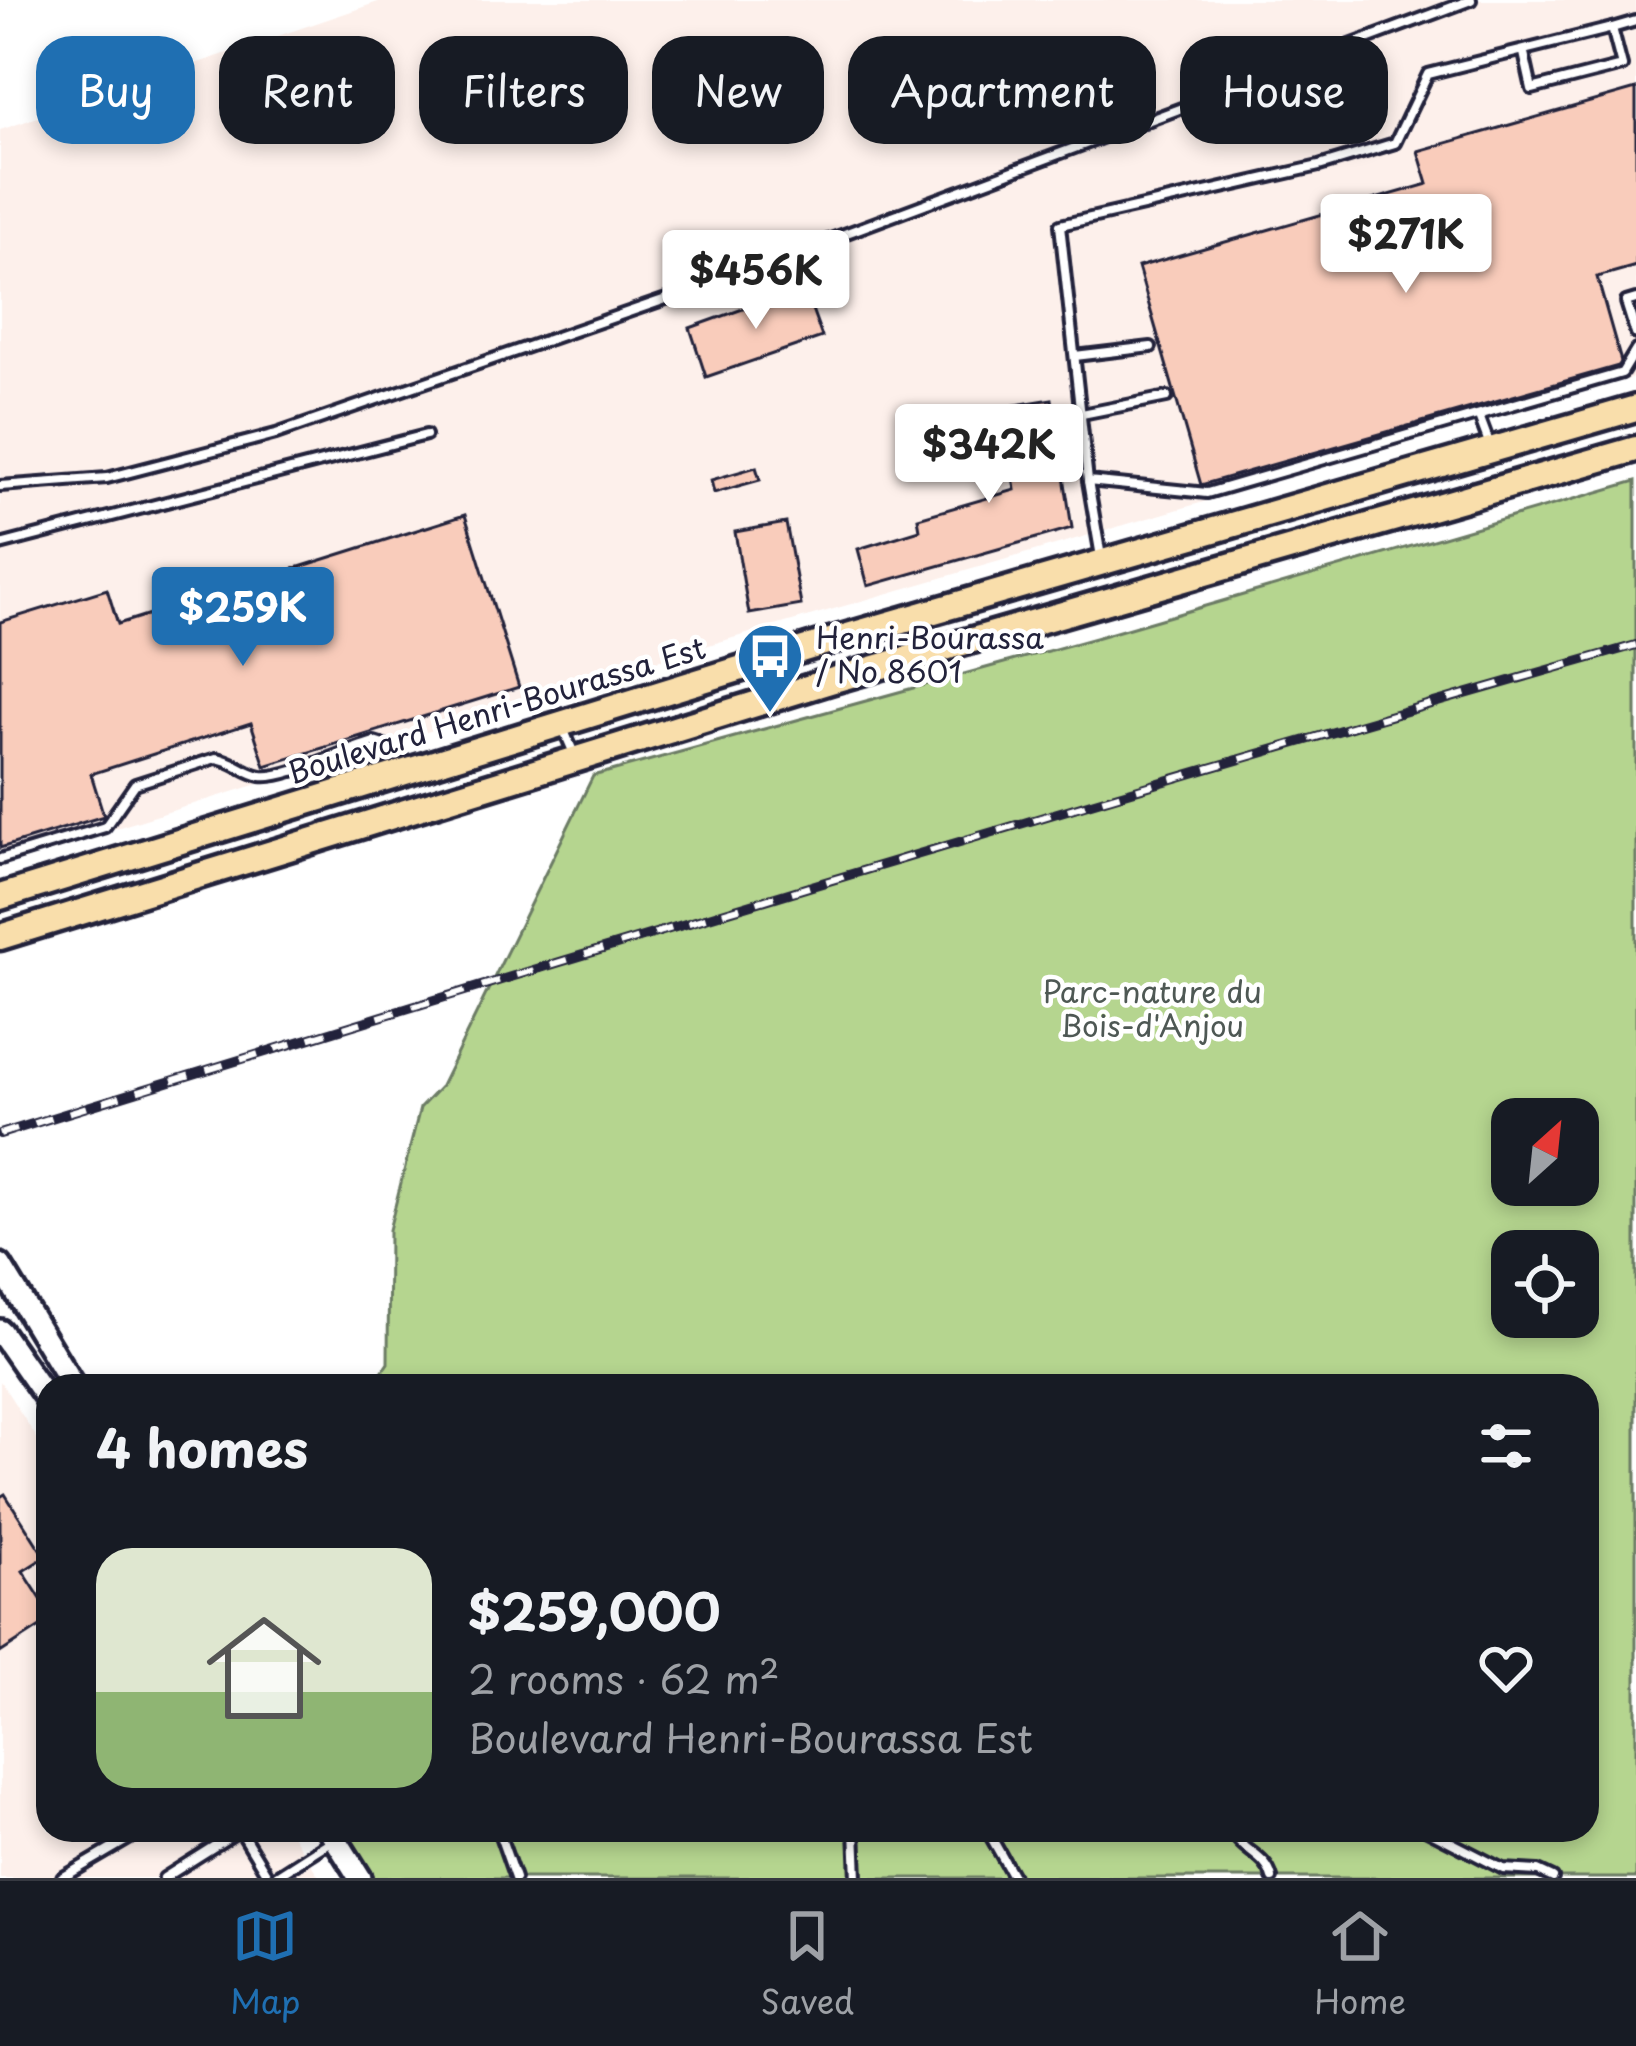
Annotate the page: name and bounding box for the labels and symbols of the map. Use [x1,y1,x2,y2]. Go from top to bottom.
pin: $271K [1322,194,1490,296]
pin: $456K [672,230,840,332]
pin: $342K [905,404,1073,506]
pin: $259K [159,567,327,669]
place label: Henri-Bourassa / No 8601 [816,614,1044,693]
bus stop icon: Henri-Bourassa / No 8601 [735,621,805,715]
street label: Boulevard Henri-Bourassa Est [282,624,711,794]
park label: Parc-nature du Bois-d'Anjou [1042,968,1262,1047]
north arrow [1491,1098,1599,1206]

